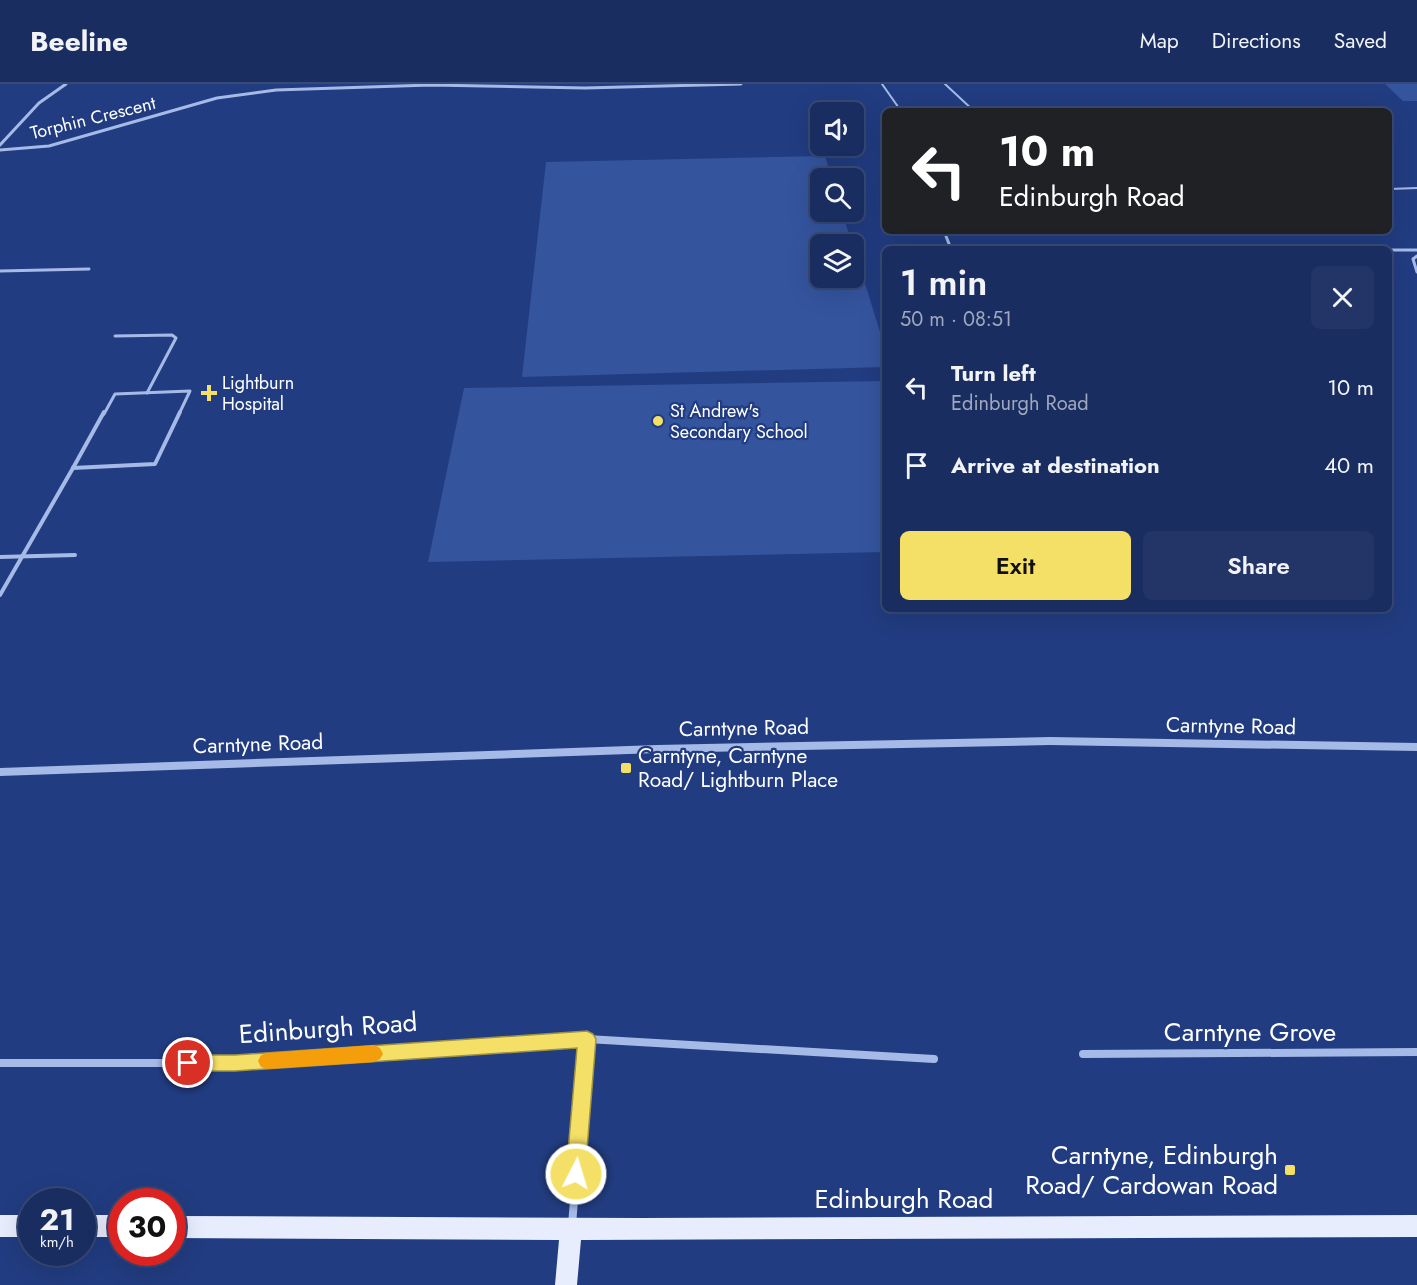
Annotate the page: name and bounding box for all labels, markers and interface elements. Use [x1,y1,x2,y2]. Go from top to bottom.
text: Beeline [30,21,128,62]
text: Map [1140,26,1179,56]
text: Directions [1212,26,1301,56]
text: Saved [1334,26,1387,56]
street label: Torphin Crescent [28,90,159,146]
map controls [810,102,864,288]
button: sound [810,102,864,156]
text: 10 m [999,121,1095,182]
icon: left [900,132,978,210]
button: search [810,168,864,222]
text: Edinburgh Road [999,177,1185,216]
button: layers [810,234,864,288]
text: 1 min [900,256,987,308]
button: close [1311,266,1374,329]
text: 50 m · 08:51 [900,305,1012,334]
text: Turn left [951,357,1036,389]
place label: Lightburn Hospital [222,370,294,417]
icon: left [900,371,933,404]
text: 10 m [1327,371,1374,403]
marker: Lightburn Hospital [200,384,218,402]
text: Edinburgh Road [951,389,1089,418]
place label: St Andrew's Secondary School [670,398,808,445]
marker: St Andrew's Secondary School [651,414,665,428]
icon: arrive [900,449,933,482]
text: Arrive at destination [951,449,1160,481]
text: 40 m [1324,449,1374,481]
button: Exit [900,531,1131,600]
button: Share [1143,531,1374,600]
street label: Carntyne Road [1166,710,1296,742]
street label: Carntyne Road [679,712,809,744]
street label: Carntyne Road [192,727,324,761]
place label: Carntyne, Carntyne Road/ Lightburn Place [638,741,838,795]
marker: Carntyne, Carntyne Road/ Lightburn Place [619,761,633,775]
street label: Edinburgh Road [237,1003,419,1053]
street label: Carntyne Grove [1164,1013,1336,1051]
pin [162,1037,213,1088]
icon: arrive [171,1046,204,1079]
place label: Carntyne, Edinburgh Road/ Cardowan Road [1025,1136,1278,1204]
position arrow [544,1142,608,1206]
marker: Carntyne, Edinburgh Road/ Cardowan Road [1283,1163,1297,1177]
street label: Edinburgh Road [815,1180,993,1218]
speed limit sign: 30 [108,1188,186,1266]
text: 21 [40,1198,74,1241]
text: km/h [40,1231,74,1253]

